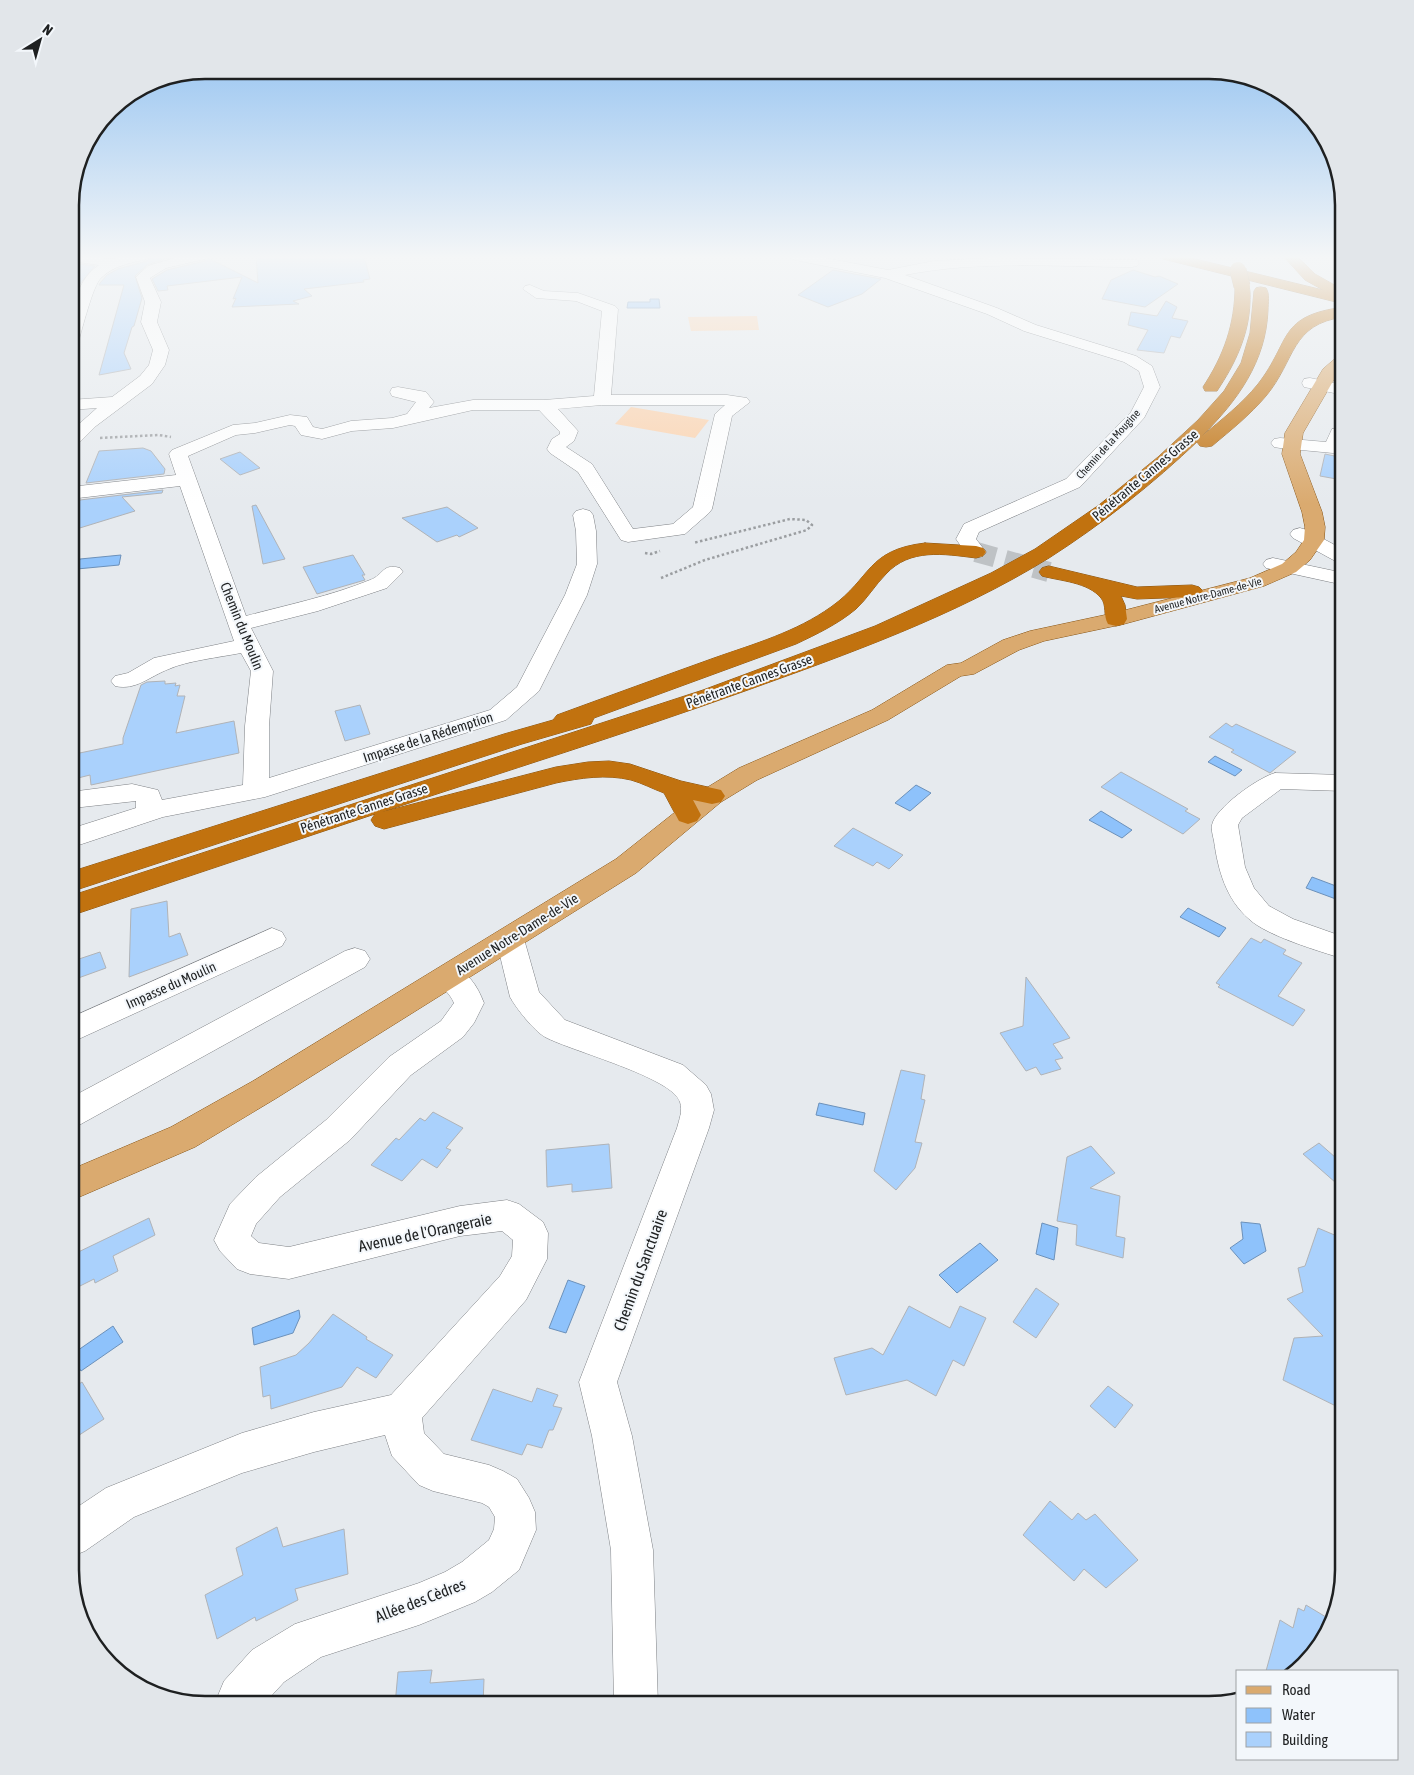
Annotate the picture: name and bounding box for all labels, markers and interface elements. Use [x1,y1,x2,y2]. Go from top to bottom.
north arrow [15,15,65,65]
text: N [40,21,56,38]
street label: Chemin de la Mougine [1074,407,1142,481]
street label: Pénétrante Cannes Grasse [1089,426,1201,524]
street label: Avenue Notre-Dame-de-Vie [1153,575,1263,615]
street label: Chemin du Moulin [217,580,267,672]
street label: Pénétrante Cannes Grasse [684,651,814,711]
street label: Impasse de la Rédemption [361,708,495,766]
street label: Pénétrante Cannes Grasse [298,780,430,836]
street label: Avenue Notre-Dame-de-Vie [453,890,581,978]
street label: Impasse du Moulin [124,958,218,1012]
street label: Chemin du Sanctuaire [610,1207,670,1333]
street label: Avenue de l'Orangeraie [357,1209,494,1256]
street label: Allée des Cèdres [372,1574,468,1625]
legend [1236,1670,1399,1760]
text: Road [1282,1681,1311,1698]
text: Water [1282,1706,1315,1723]
text: Building [1282,1731,1328,1748]

